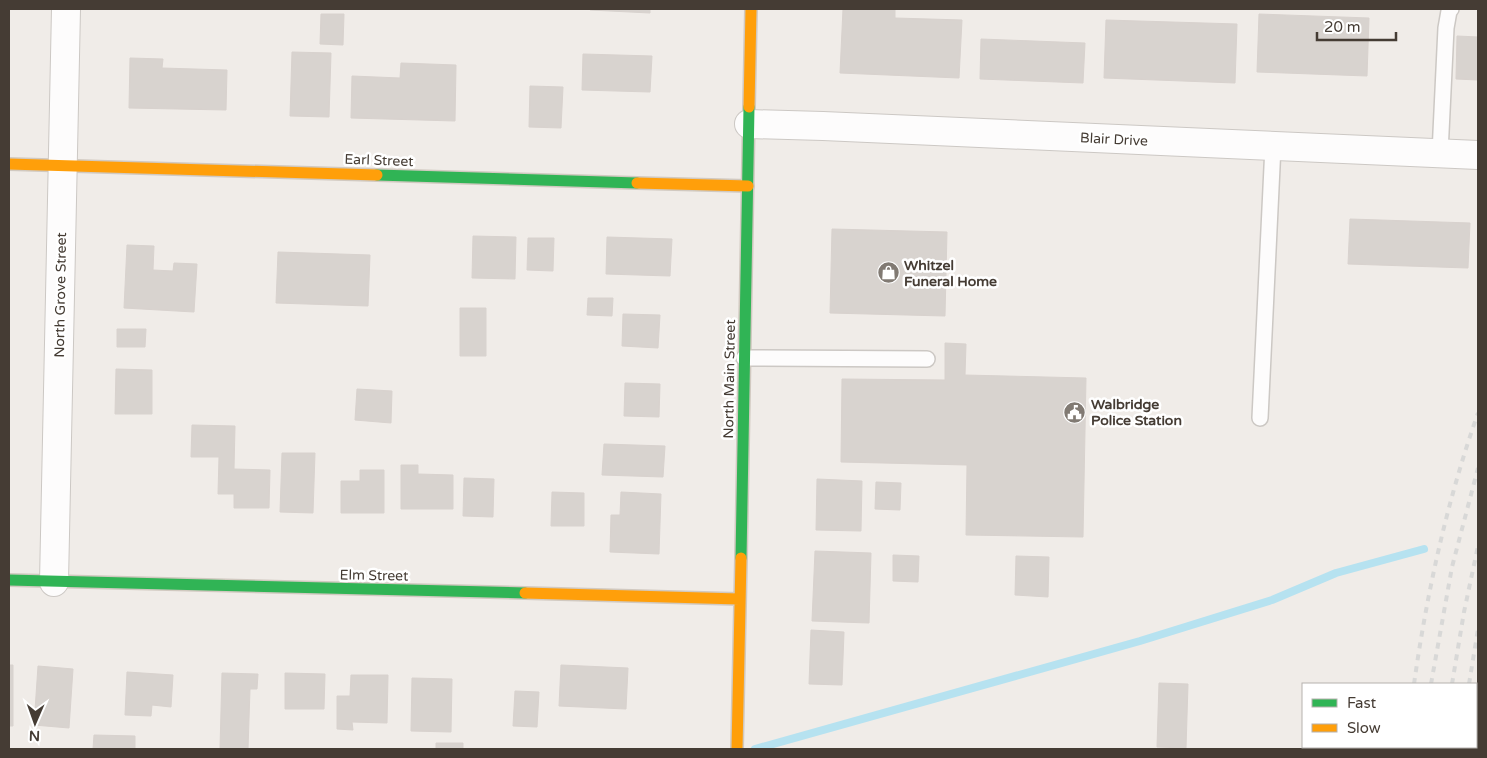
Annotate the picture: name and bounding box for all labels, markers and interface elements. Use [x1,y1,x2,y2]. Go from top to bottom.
scale bar [1317,10,1396,42]
text: 20 m [1324,18,1361,36]
street label: Blair Drive [1080,129,1148,150]
street label: Earl Street [344,151,415,170]
street label: North Grove Street [51,231,70,358]
place label: Whitzel Funeral Home [904,257,997,290]
shop icon: Whitzel Funeral Home [876,261,900,285]
street label: North Main Street [720,318,739,439]
place label: Walbridge Police Station [1091,396,1182,429]
public building icon: Walbridge Police Station [1063,400,1087,424]
street label: Elm Street [339,566,409,585]
legend [1302,683,1477,748]
text: Fast [1347,694,1377,712]
north arrow [10,698,60,748]
text: Slow [1347,719,1381,737]
text: N [29,727,40,744]

